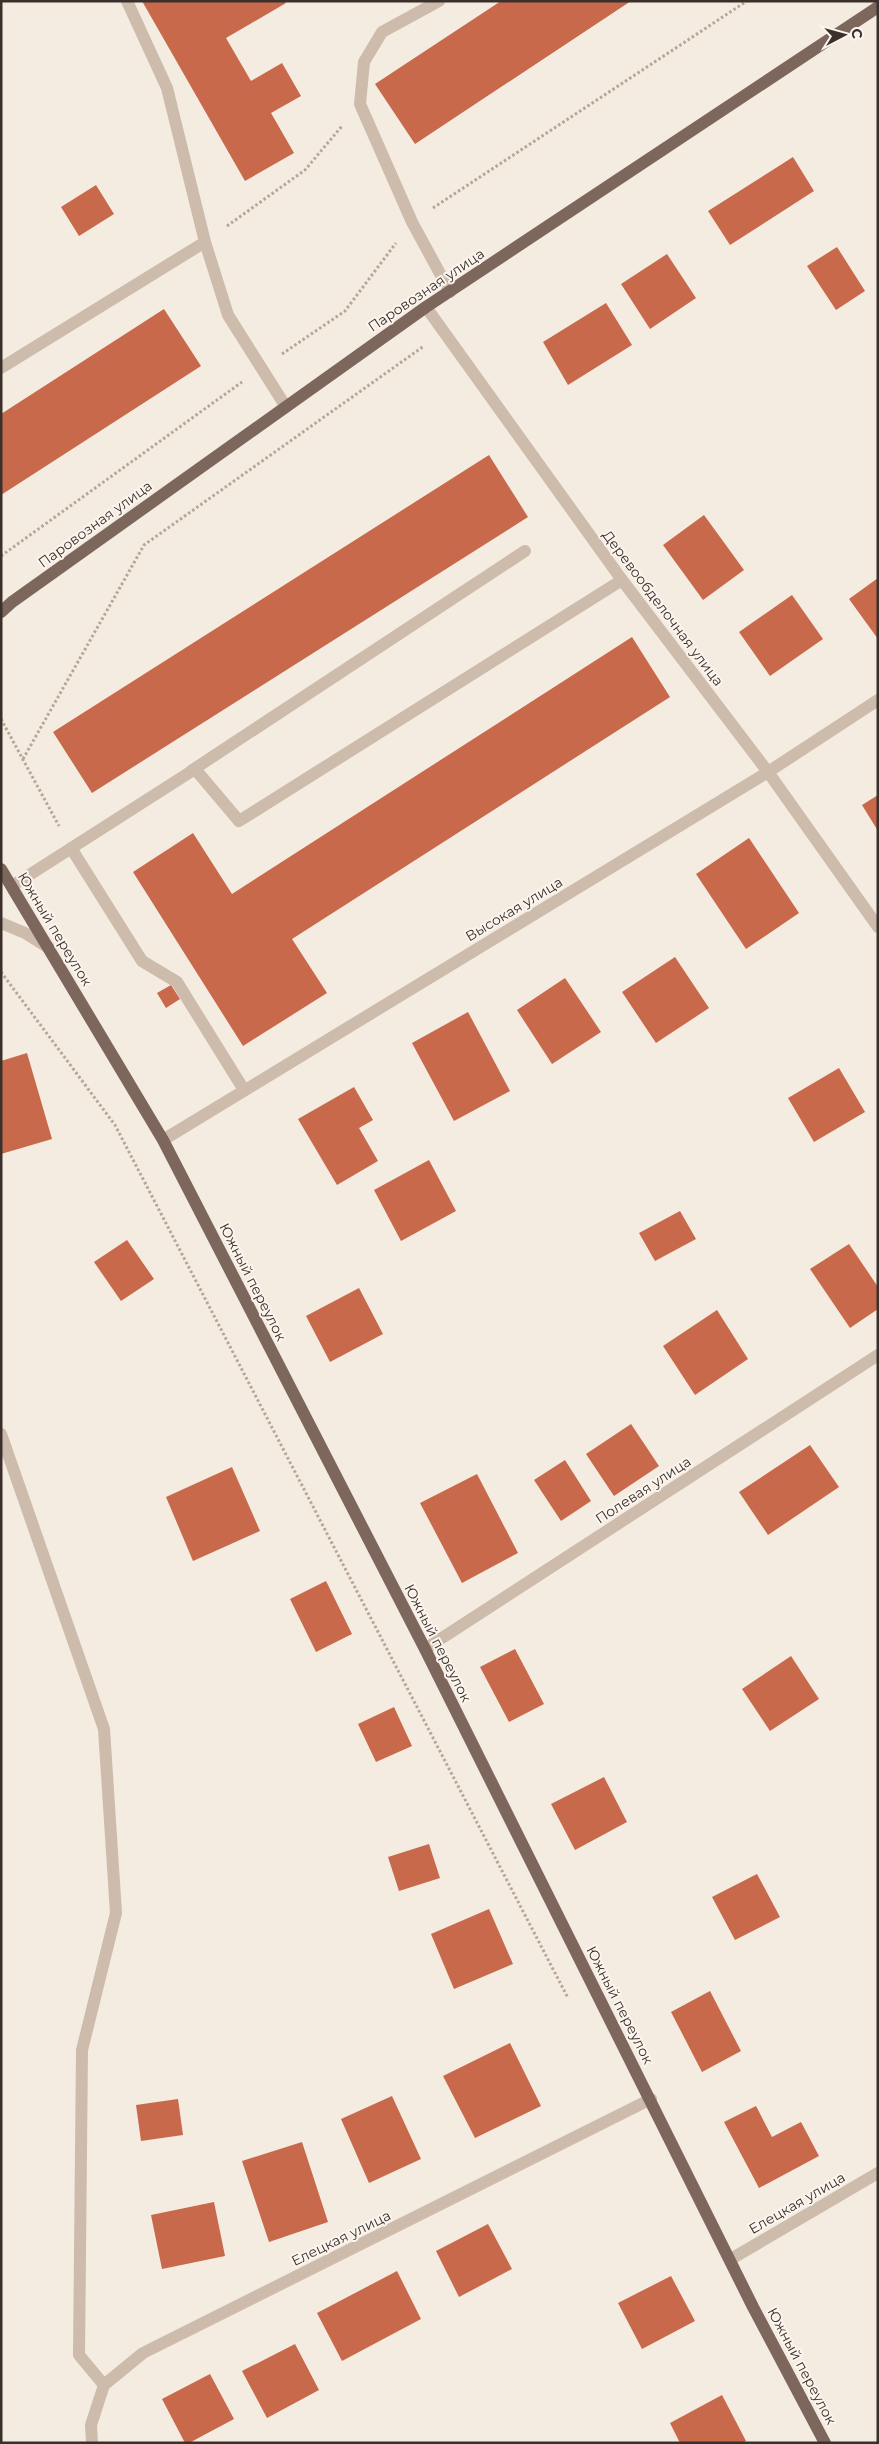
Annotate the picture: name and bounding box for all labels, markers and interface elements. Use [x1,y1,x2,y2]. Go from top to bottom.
north arrow [819,10,869,60]
text: С [847,28,866,40]
street label: Паровозная улица [364,244,488,336]
street label: Паровозная улица [34,477,156,571]
street label: Деревообделочная улица [598,526,728,690]
street label: Южный переулок [14,869,96,989]
street label: Высокая улица [462,873,566,945]
street label: Южный переулок [215,1220,291,1344]
street label: Полевая улица [592,1452,694,1528]
street label: Южный переулок [400,1581,476,1705]
street label: Южный переулок [582,1943,658,2067]
street label: Елецкая улица [746,2168,848,2238]
street label: Елецкая улица [288,2206,394,2270]
street label: Южный переулок [764,2304,840,2428]

